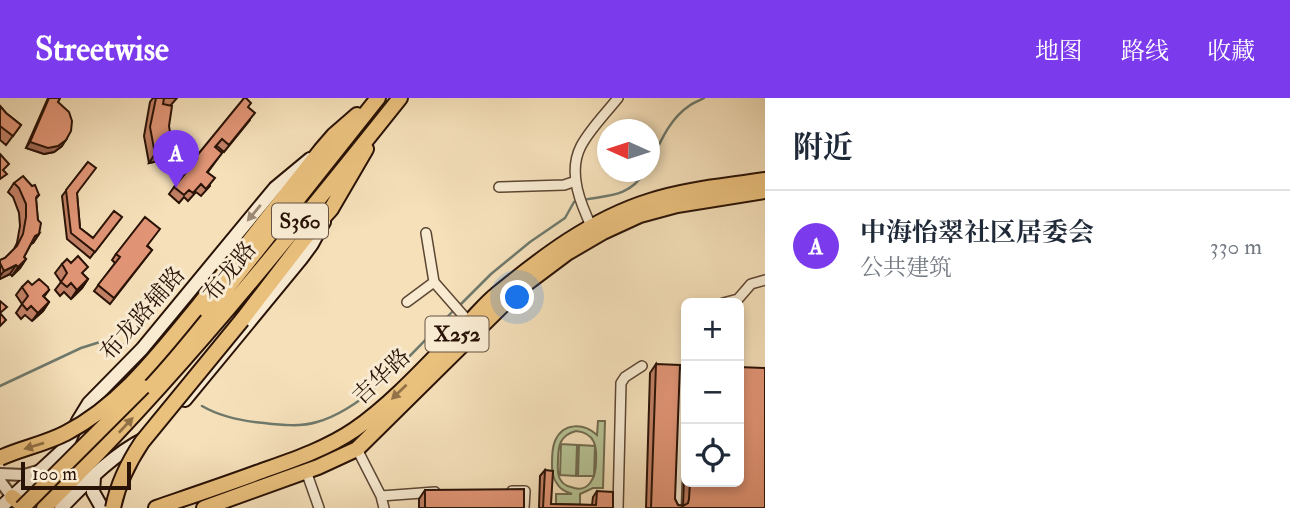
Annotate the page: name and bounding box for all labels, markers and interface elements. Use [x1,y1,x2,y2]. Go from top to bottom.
text: Streetwise [35,29,169,70]
text: 地图 [1035,36,1083,67]
text: 路线 [1121,36,1169,67]
text: 收藏 [1207,36,1255,67]
north arrow [597,119,660,182]
text: 附近 [793,129,853,166]
pin: A [153,130,199,188]
road number: S360 [272,204,328,238]
one-way arrow [247,205,262,222]
text: 中海怡翠社区居委会 [860,217,1094,249]
text: A [809,232,823,261]
text: 330 m [1210,232,1262,261]
street label: 布龙路 [196,235,262,307]
text: 公共建筑 [860,253,952,282]
street label: 布龙路辅路 [94,260,191,366]
your location [500,280,534,314]
map controls [681,298,744,487]
button: + [681,298,744,361]
road number: X252 [426,316,489,352]
street label: 吉华路 [346,342,416,410]
button: − [681,361,744,424]
one-way arrow [391,383,408,399]
one-way arrow [117,416,134,433]
button: locate [681,424,744,487]
one-way arrow [23,442,44,452]
scale bar [21,459,131,491]
text: 100 m [32,462,77,486]

